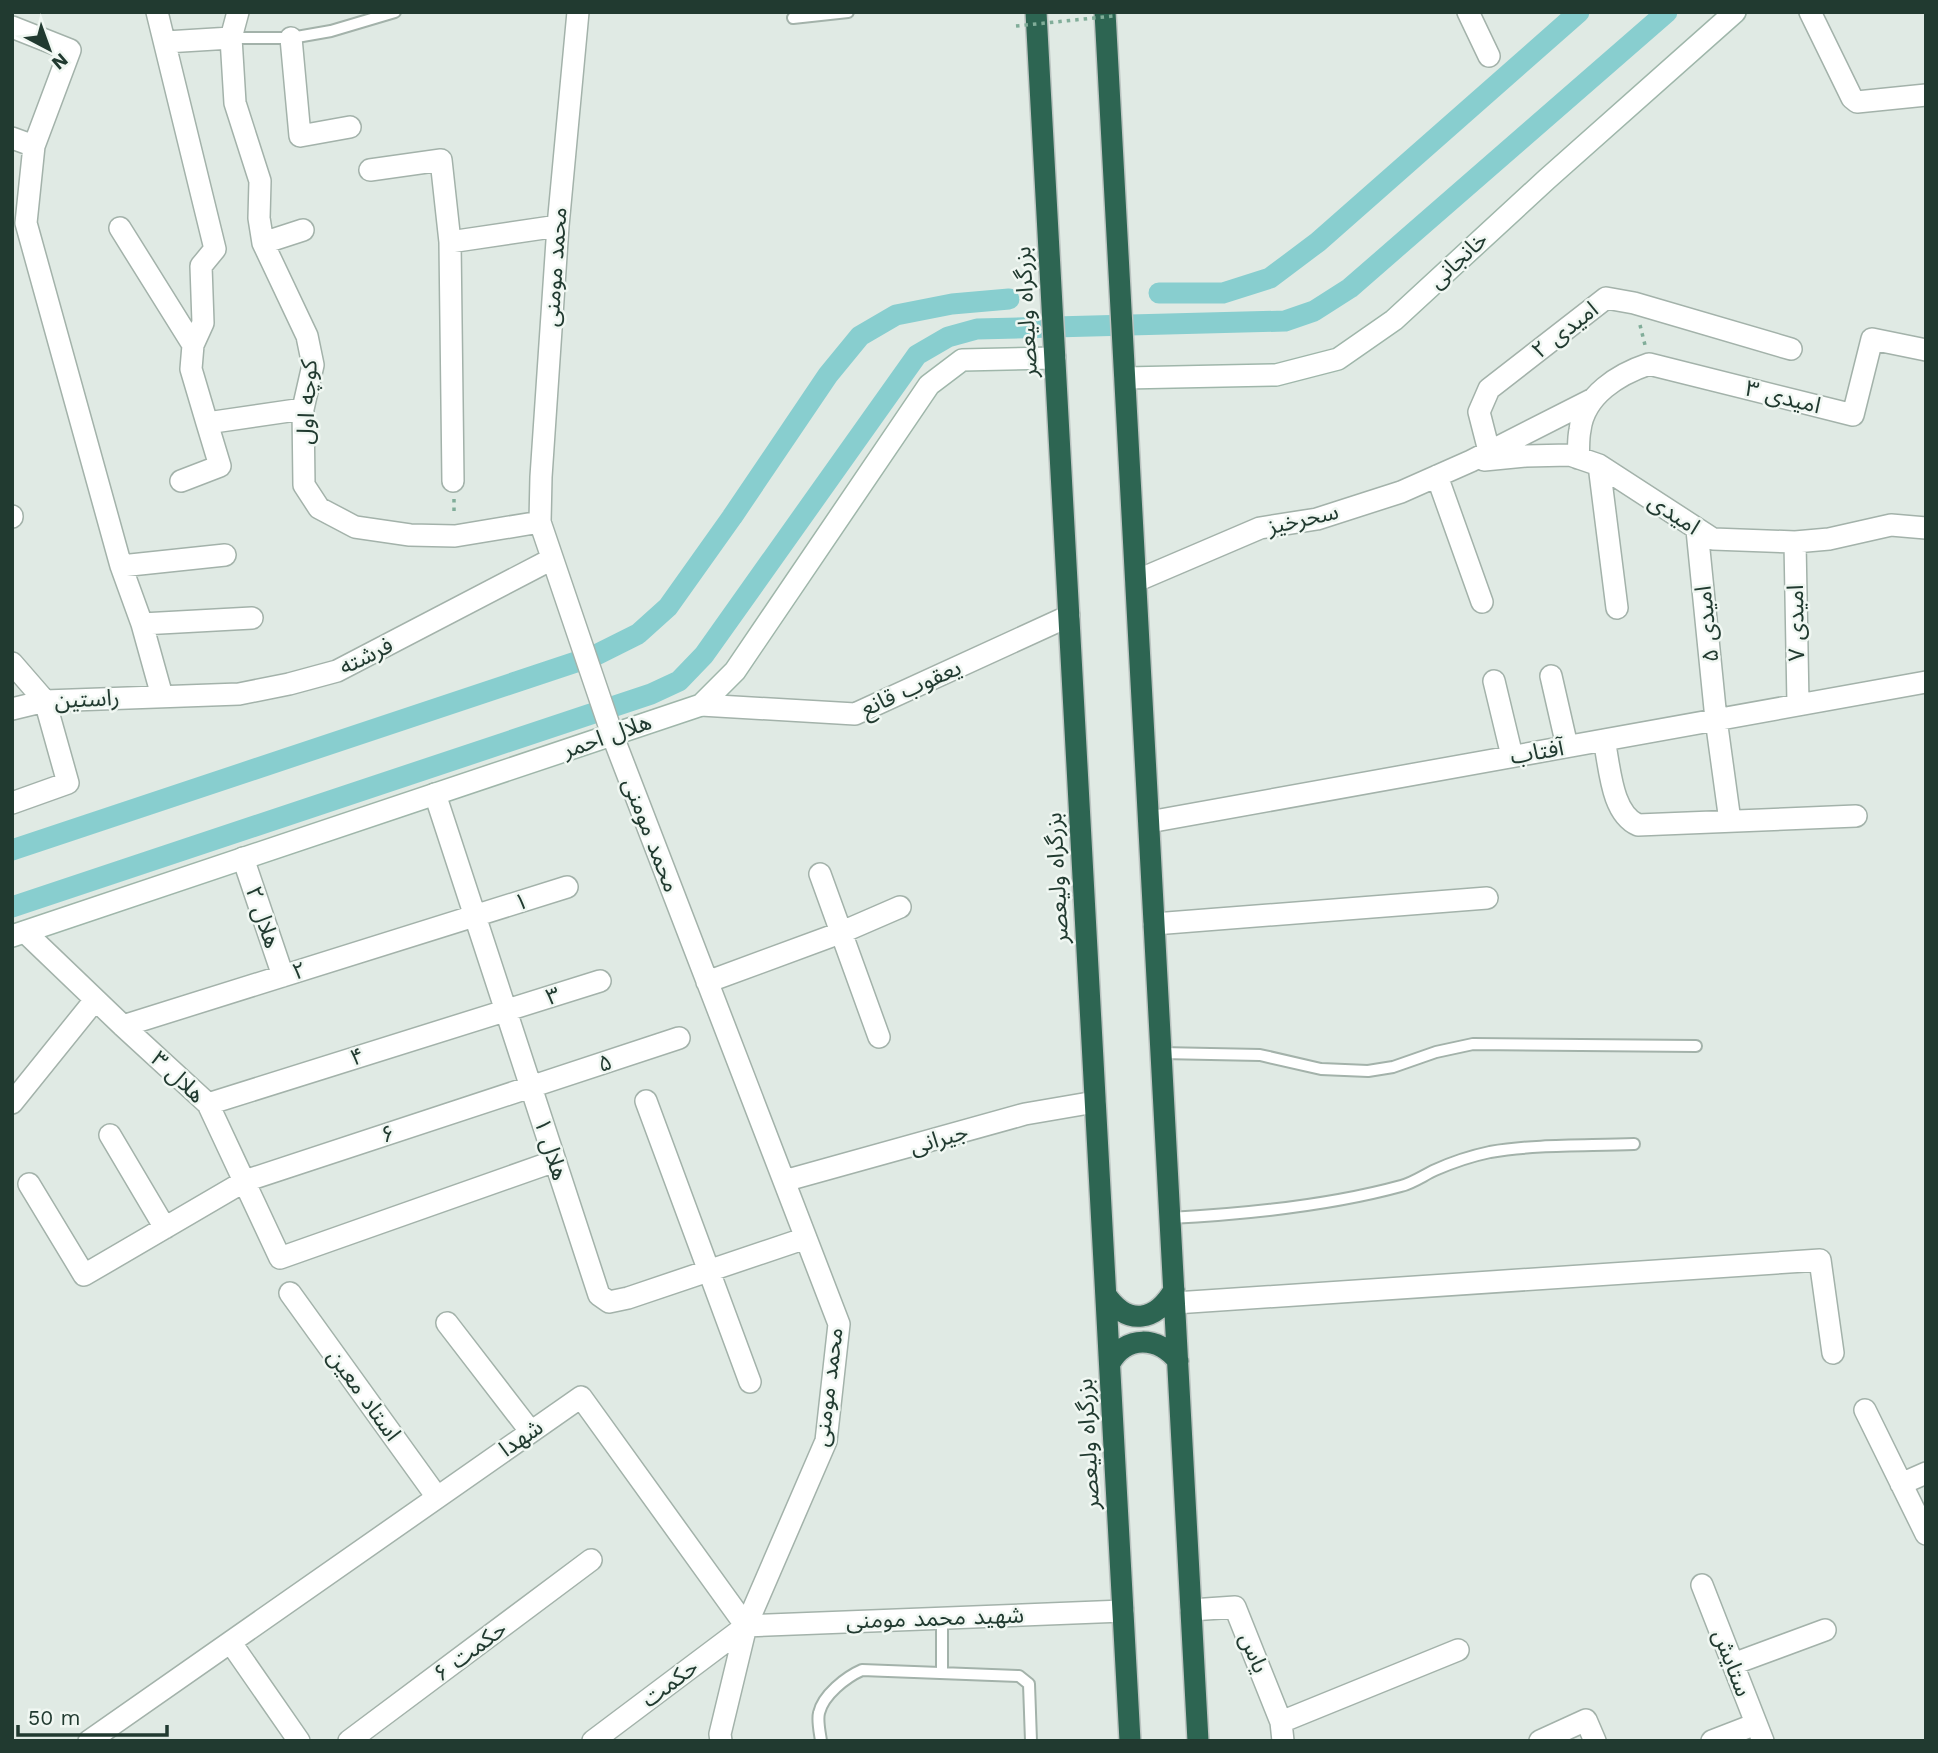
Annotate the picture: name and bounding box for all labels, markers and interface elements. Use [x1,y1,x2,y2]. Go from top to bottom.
north arrow [14,14,84,84]
text: N [47,48,73,75]
street label: محمد مومنی [537,206,573,328]
street label: خانجانی [1423,226,1493,294]
street label: بزرگراه ولیعصر [1009,246,1043,379]
street label: امیدی ۲ [1526,296,1604,364]
street label: کوچه اول [291,359,324,445]
street label: امیدی ۳ [1742,375,1824,419]
street label: امیدی [1643,487,1705,541]
street label: سحرخیز [1264,498,1341,540]
street label: امیدی ۵ [1690,584,1724,664]
street label: امیدی ۷ [1782,584,1810,662]
street label: فرشته [335,631,397,681]
street label: یعقوب قانع [857,654,967,725]
street label: راستین [54,684,120,714]
street label: هلال احمر [558,708,655,764]
street label: آفتاب [1508,734,1567,770]
street label: محمد مومنی [617,774,685,896]
street label: بزرگراه ولیعصر [1040,812,1074,945]
street label: هلال ۲ [240,882,286,952]
street label: ۱ [511,887,531,917]
street label: ۲ [289,956,309,986]
street label: ۳ [543,981,563,1011]
street label: ۴ [347,1042,367,1072]
street label: هلال ۳ [145,1045,211,1109]
street label: ۵ [595,1048,615,1078]
street label: هلال ۱ [528,1114,574,1184]
street label: جیرانی [907,1118,971,1160]
street label: ۶ [378,1119,398,1149]
street label: محمد مومنی [807,1326,849,1448]
street label: استاد معین [322,1344,406,1446]
street label: بزرگراه ولیعصر [1071,1378,1105,1511]
street label: شهدا [494,1413,548,1463]
street label: شهید محمد مومنی [845,1601,1025,1635]
street label: حکمت ۶ [428,1615,512,1687]
street label: ستایش [1707,1626,1757,1700]
street label: یاس [1234,1629,1274,1677]
street label: حکمت [636,1653,704,1713]
scale bar [18,1694,166,1738]
text: 50 m [28,1705,80,1730]

